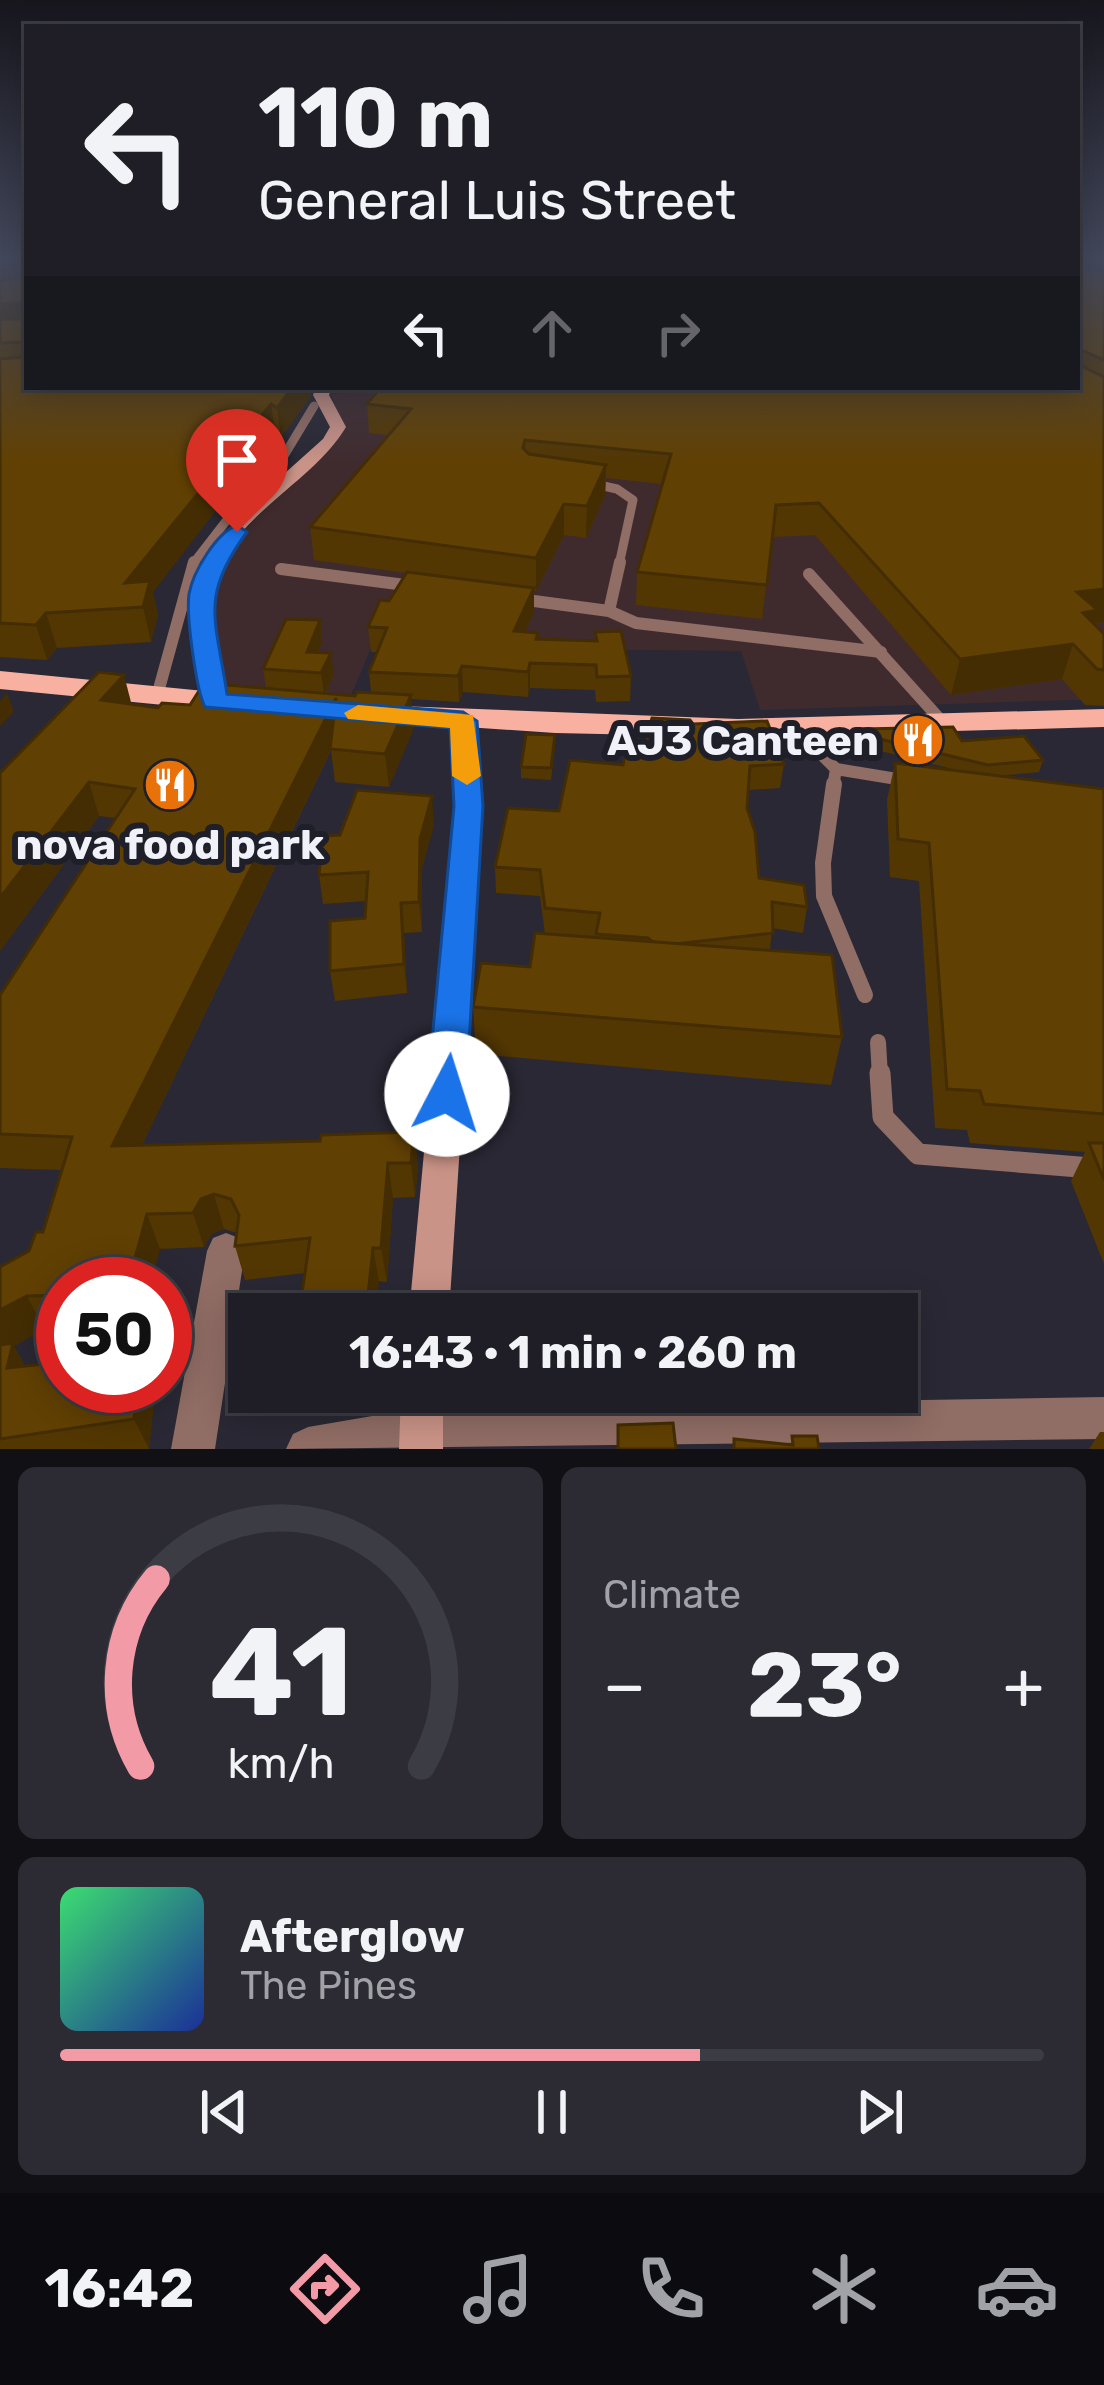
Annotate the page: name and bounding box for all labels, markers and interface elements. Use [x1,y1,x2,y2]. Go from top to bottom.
text: 110 m [258,68,493,168]
icon: left [60,72,216,228]
text: General Luis Street [258,169,736,233]
icon: left [393,300,459,366]
icon: ahead [519,300,585,366]
icon: right [645,300,711,366]
pin [186,409,288,532]
icon: arrive [204,427,270,493]
restaurant icon: AJ3 Canteen [890,712,946,768]
place label: AJ3 Canteen [607,716,879,766]
restaurant icon: nova food park [142,757,198,813]
place label: nova food park [16,820,325,870]
position arrow [384,1031,510,1157]
speed limit sign: 50 [36,1257,192,1413]
text: 16:43 · 1 min · 260 m [349,1326,797,1379]
text: Climate [603,1572,741,1618]
text: 41 [208,1598,353,1746]
text: 23° [747,1632,902,1739]
text: − [603,1646,646,1725]
text: + [1003,1646,1044,1725]
text: km/h [227,1738,334,1789]
text: Afterglow [240,1910,465,1963]
text: The Pines [240,1963,417,2009]
icon: previous [191,2079,257,2145]
icon: pause [519,2079,585,2145]
icon: next [847,2079,913,2145]
icon: directions [283,2247,367,2331]
icon: music [456,2247,540,2331]
icon: phone [629,2247,713,2331]
icon: climate [802,2247,886,2331]
icon: car [975,2247,1059,2331]
text: 16:42 [45,2257,194,2321]

